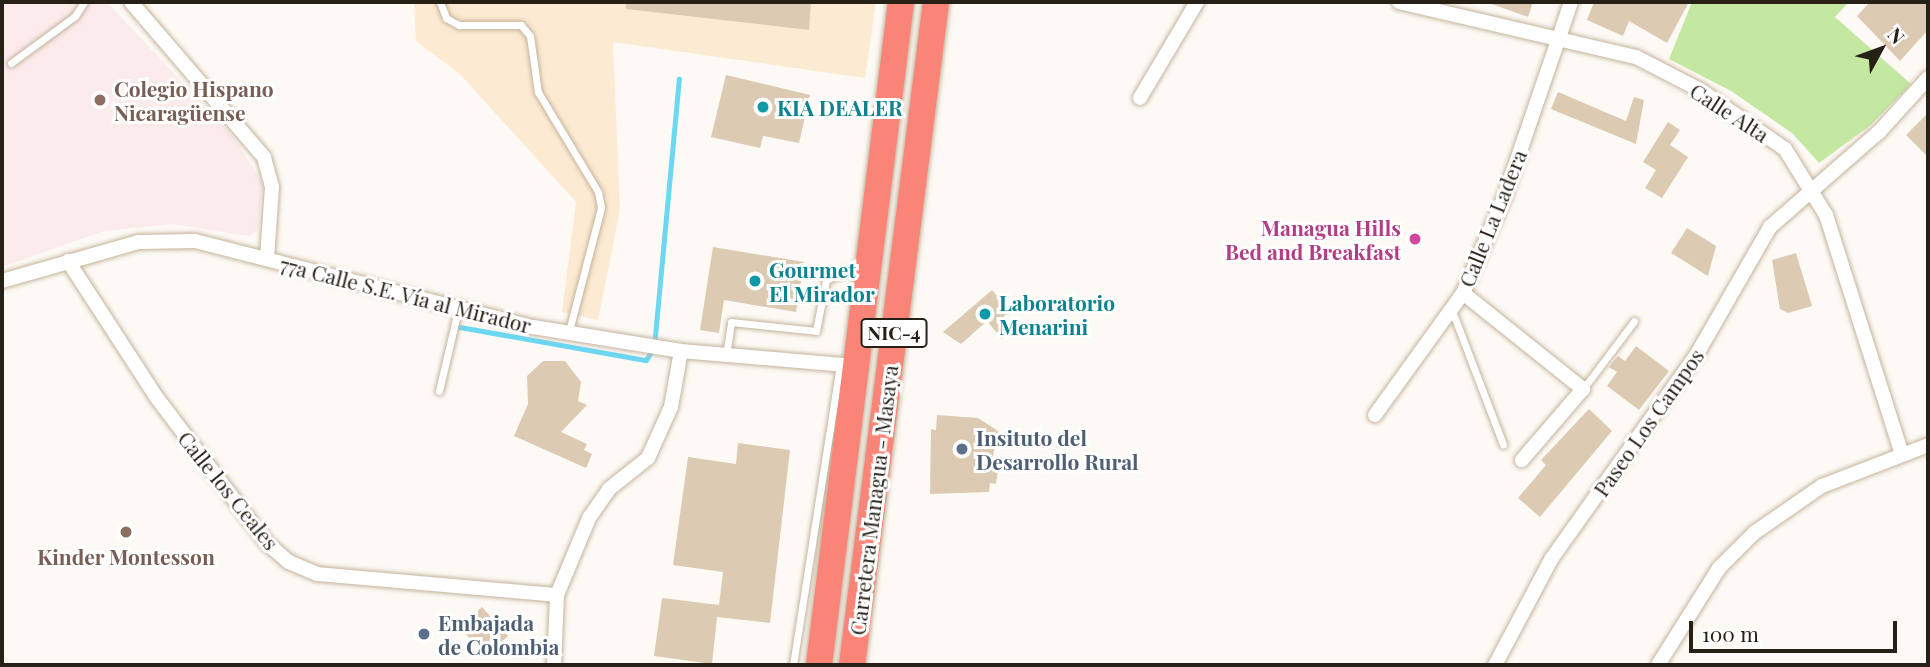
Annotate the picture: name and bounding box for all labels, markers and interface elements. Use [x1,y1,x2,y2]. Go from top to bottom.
north arrow [1846,14,1916,84]
text: N [1883,22,1911,49]
place label: Colegio Hispano Nicaragüense [114,75,274,125]
street label: Calle Alta [1686,77,1774,147]
marker: Colegio Hispano Nicaragüense [92,92,108,108]
place label: KIA DEALER [777,94,902,120]
marker: KIA DEALER [755,99,771,115]
street label: Calle La Ladera [1453,146,1531,290]
place label: Managua Hills Bed and Breakfast [1225,214,1401,264]
marker: Managua Hills Bed and Breakfast [1407,231,1423,247]
street label: 77a Calle S.E. Vía al Mirador [277,250,535,338]
place label: Gourmet El Mirador [769,256,875,306]
marker: Gourmet El Mirador [747,273,763,289]
place label: Laboratorio Menarini [999,289,1115,339]
marker: Laboratorio Menarini [977,306,993,322]
road number: NIC-4 [859,318,929,348]
street label: Paseo Los Campos [1588,343,1708,501]
street label: Carretera Managua - Masaya [844,363,902,637]
place label: Insituto del Desarrollo Rural [976,424,1139,474]
street label: Calle los Ceales [173,425,285,555]
marker: Insituto del Desarrollo Rural [954,441,970,457]
marker: Kinder Montesson [118,524,134,540]
place label: Kinder Montesson [37,543,215,569]
scale bar [1692,608,1900,652]
place label: Embajada de Colombia [438,609,559,659]
text: 100 m [1702,619,1759,647]
marker: Embajada de Colombia [416,626,432,642]

